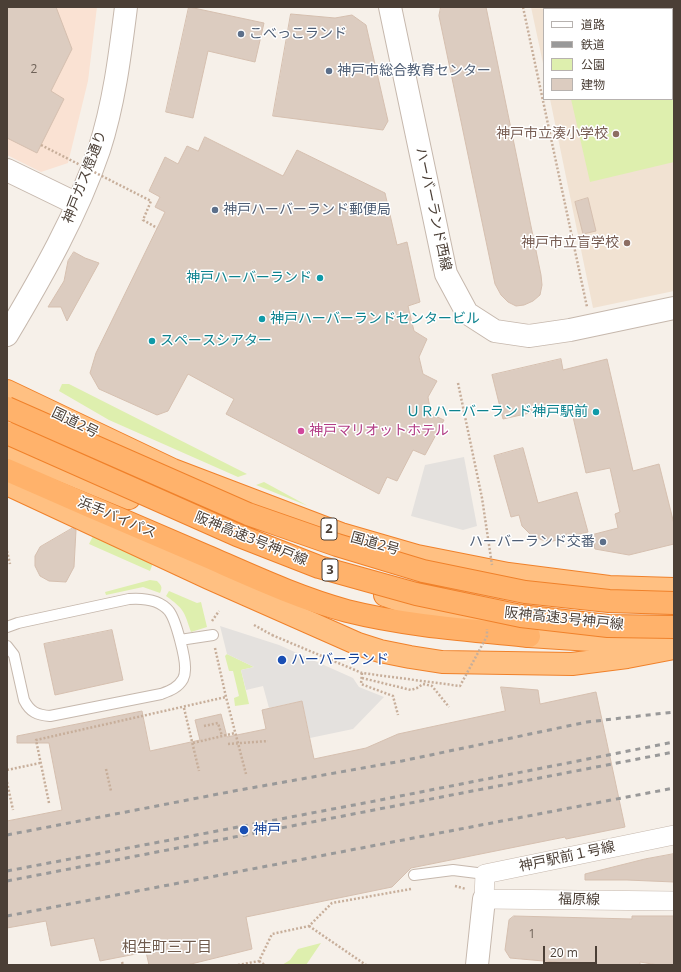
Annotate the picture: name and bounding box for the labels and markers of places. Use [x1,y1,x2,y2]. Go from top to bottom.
place label: こべっこランド [249,26,347,42]
marker: こべっこランド [236,29,246,39]
place label: 神戸市総合教育センター [337,63,491,79]
marker: 神戸市総合教育センター [324,66,334,76]
place label: 神戸市立湊小学校 [496,126,608,142]
marker: 神戸市立湊小学校 [611,129,621,139]
place label: 神戸ハーバーランド郵便局 [223,202,391,218]
marker: 神戸ハーバーランド郵便局 [210,205,220,215]
place label: 神戸市立盲学校 [521,235,619,251]
marker: 神戸市立盲学校 [622,238,632,248]
place label: 神戸ハーバーランド [186,270,312,286]
marker: 神戸ハーバーランド [315,273,325,283]
place label: 神戸ハーバーランドセンタービル [270,311,480,327]
marker: 神戸ハーバーランドセンタービル [257,314,267,324]
place label: スペースシアター [160,333,272,349]
marker: スペースシアター [147,336,157,346]
place label: ＵＲハーバーランド神戸駅前 [406,404,588,420]
marker: ＵＲハーバーランド神戸駅前 [591,407,601,417]
place label: 神戸マリオットホテル [309,423,449,439]
marker: 神戸マリオットホテル [296,426,306,436]
place label: ハーバーランド交番 [469,534,595,550]
marker: ハーバーランド交番 [598,537,608,547]
place label: ハーバーランド [291,652,389,668]
marker: ハーバーランド [276,654,288,666]
place label: 神戸 [253,822,281,838]
marker: 神戸 [238,824,250,836]

